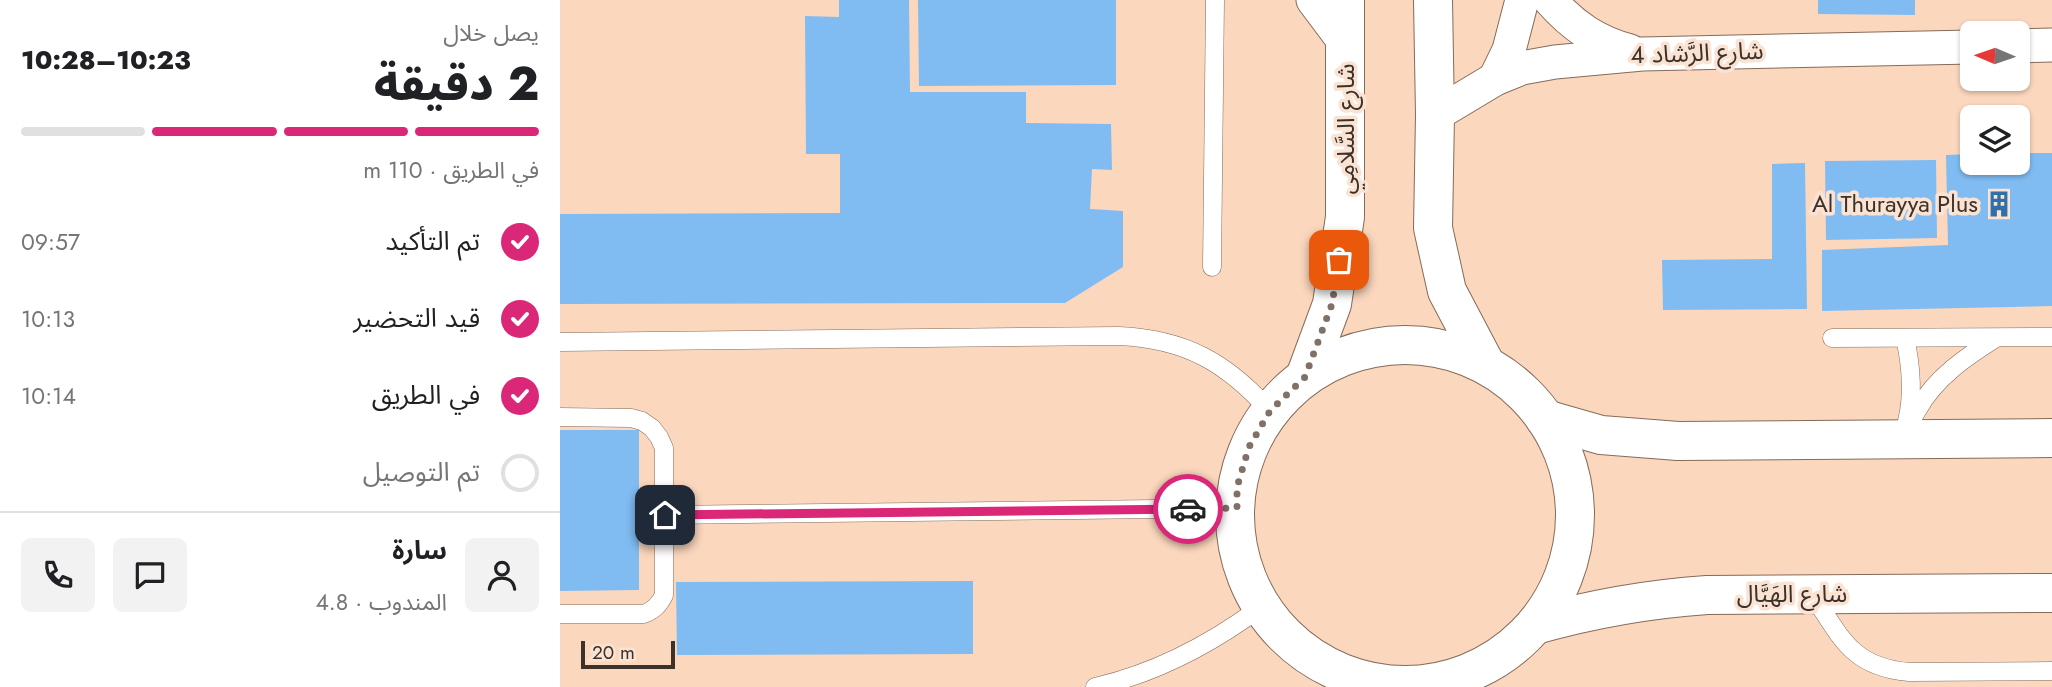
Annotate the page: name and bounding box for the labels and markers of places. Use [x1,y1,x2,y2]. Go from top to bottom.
place label: Al Thurayya Plus [1812,186,1978,221]
building icon: Al Thurayya Plus [1984,189,2014,219]
pin [1309,230,1369,290]
pin [635,485,695,545]

